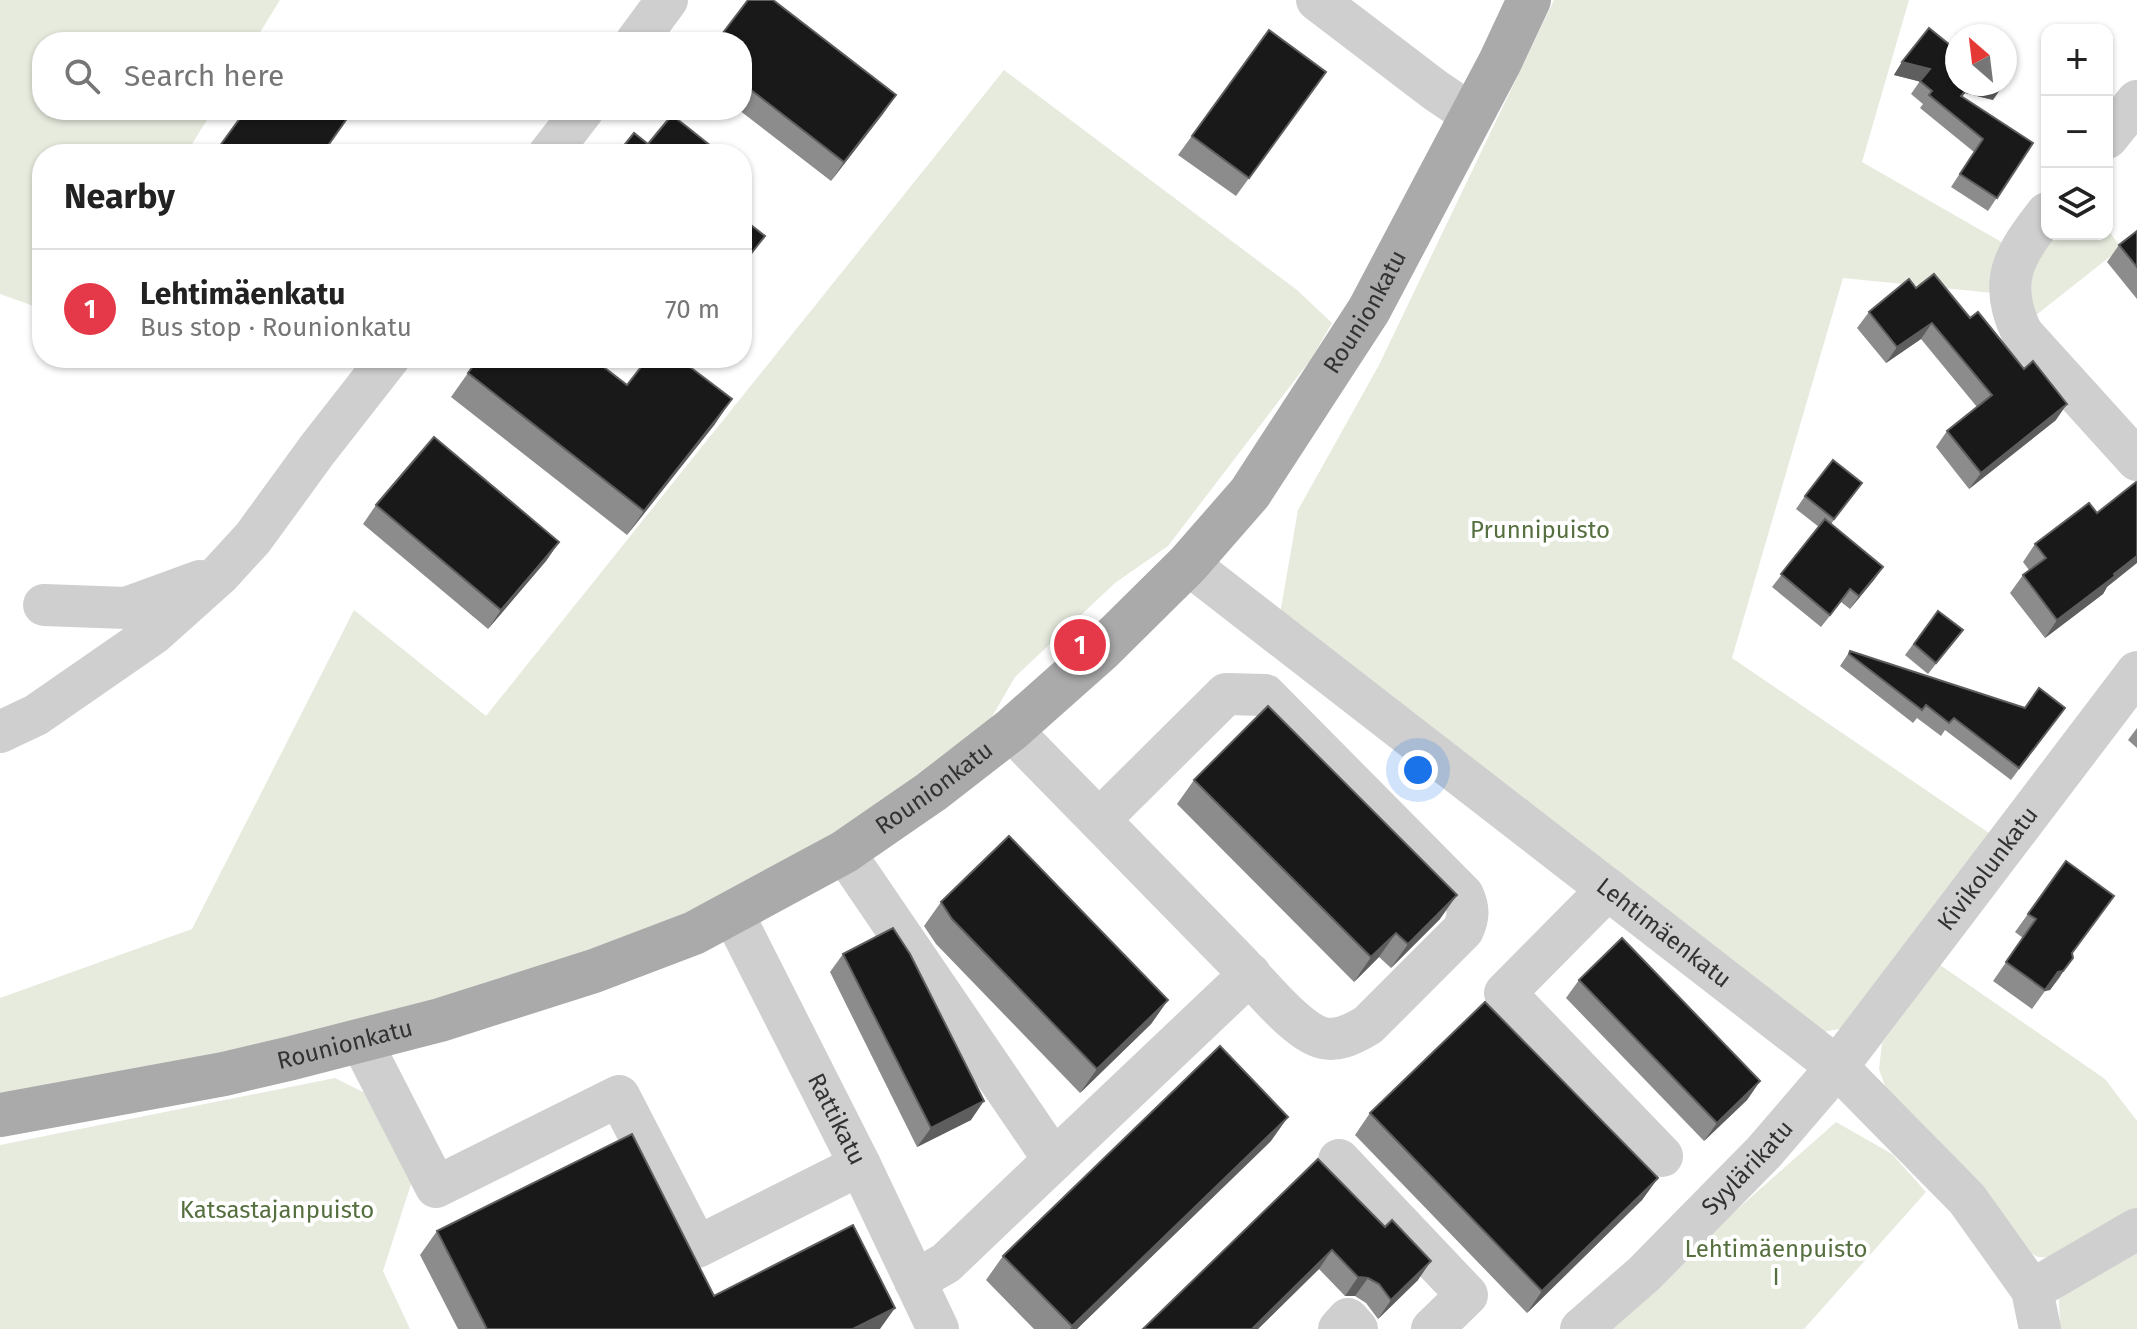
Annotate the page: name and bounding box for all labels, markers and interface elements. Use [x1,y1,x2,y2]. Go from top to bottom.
north arrow [1945,24,2017,96]
map controls [2041,24,2113,240]
button: + [2041,24,2113,96]
search box [32,32,752,120]
icon: search [60,54,104,98]
text: Search here [124,58,284,94]
button: − [2041,96,2113,168]
button: layers [2041,168,2113,240]
text: Nearby [64,176,175,217]
street label: Rounionkatu [1317,245,1412,379]
text: Lehtimäenkatu [140,276,346,312]
text: 1 [84,294,96,325]
text: 70 m [665,294,720,325]
text: Bus stop · Rounionkatu [140,312,412,343]
park label: Prunnipuisto [1470,516,1610,544]
pin: 1 [1054,615,1106,675]
street label: Rounionkatu [870,735,998,840]
your location [1398,750,1438,790]
street label: Kivikolunkatu [1932,801,2044,936]
street label: Lehtimäenkatu [1591,872,1737,994]
street label: Rounionkatu [274,1014,415,1075]
street label: Rattikatu [802,1068,872,1170]
street label: Syylärikatu [1696,1115,1799,1221]
park label: Katsastajanpuisto [180,1196,374,1224]
park label: Lehtimäenpuisto I [1684,1235,1868,1291]

